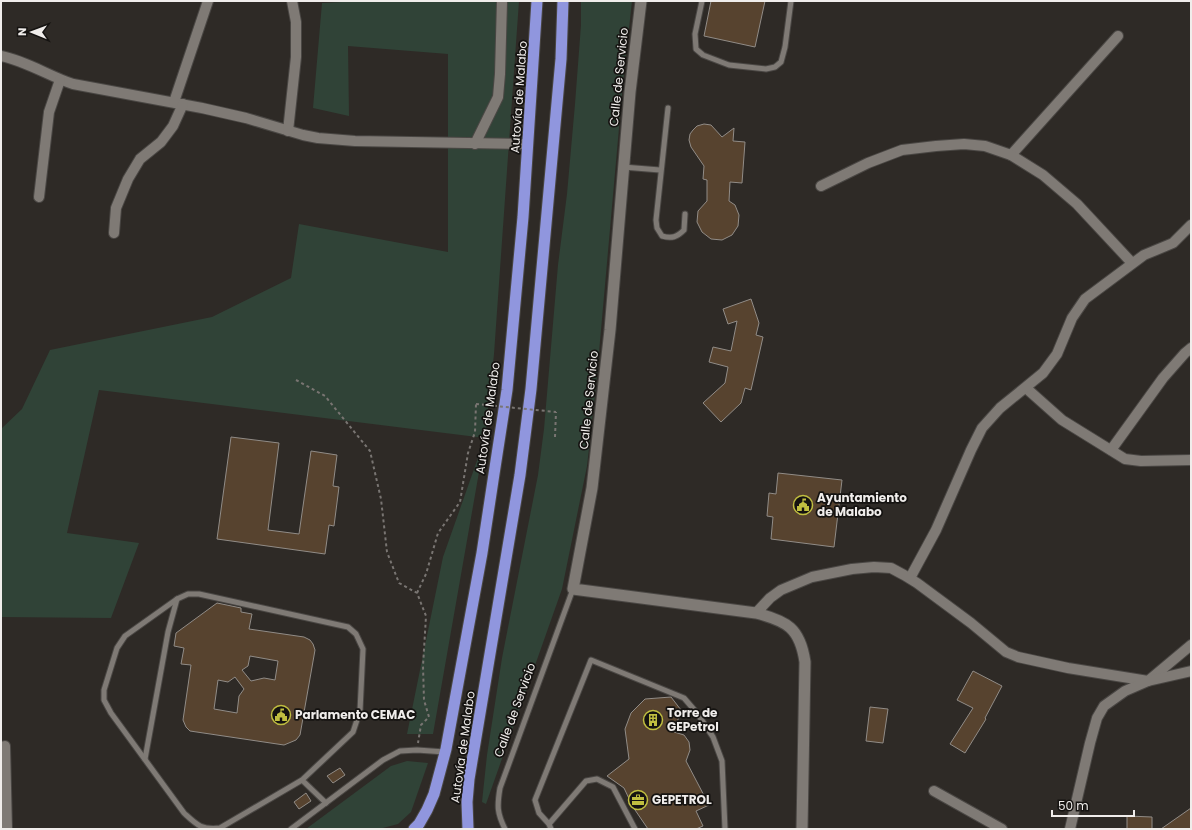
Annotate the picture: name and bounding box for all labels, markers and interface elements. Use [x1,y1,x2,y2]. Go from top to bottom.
north arrow [12,12,52,52]
street label: Calle de Servicio [605,26,632,127]
text: N [14,28,30,36]
street label: Autovía de Malabo [506,40,531,154]
street label: Calle de Servicio [575,349,602,450]
street label: Autovía de Malabo [471,361,504,475]
place label: Ayuntamiento de Malabo [817,489,907,520]
public building icon: Ayuntamiento de Malabo [792,494,814,516]
street label: Calle de Servicio [490,660,540,759]
street label: Autovía de Malabo [446,690,479,804]
public building icon: Parlamento CEMAC [270,704,292,726]
place label: Torre de GEPetrol [667,704,719,735]
place label: Parlamento CEMAC [295,706,415,723]
building icon: Torre de GEPetrol [642,709,664,731]
office icon: GEPETROL [627,789,649,811]
place label: GEPETROL [652,791,712,808]
scale bar [1052,792,1134,818]
text: 50 m [1058,797,1089,814]

